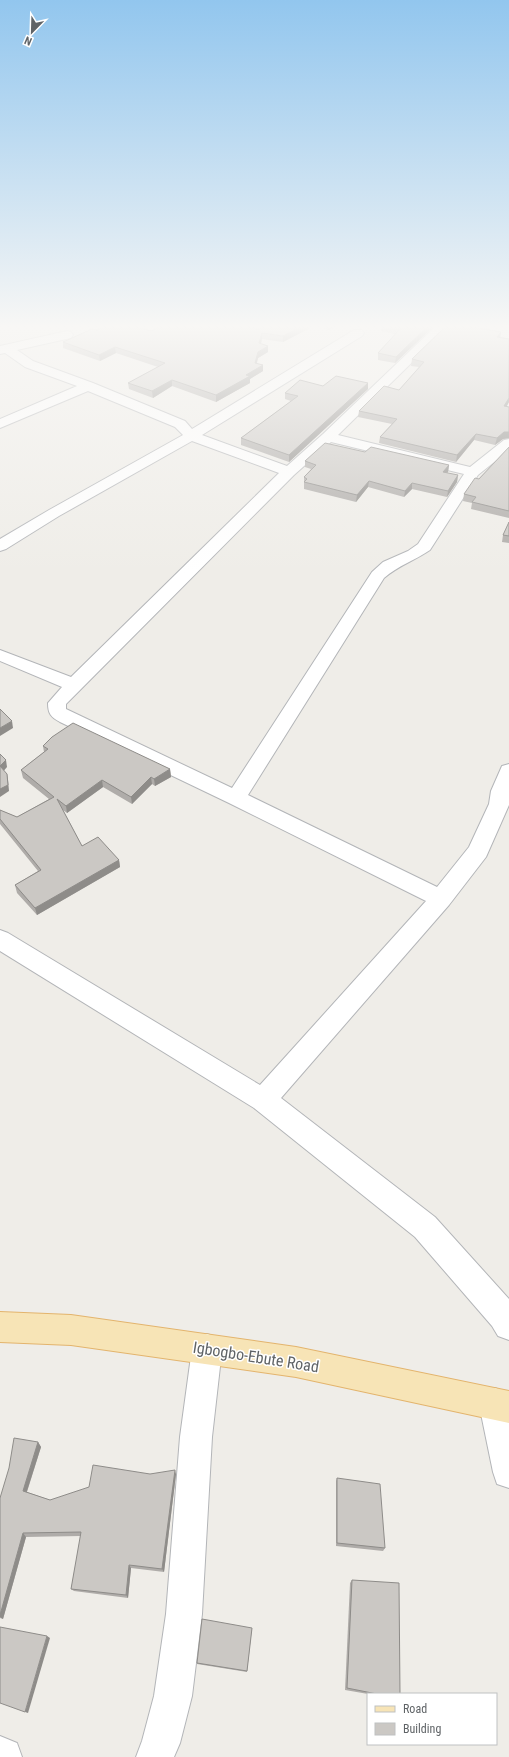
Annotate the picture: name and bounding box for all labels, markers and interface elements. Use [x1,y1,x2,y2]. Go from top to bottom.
north arrow [12,12,52,52]
text: N [22,33,34,48]
street label: Igbogbo-Ebute Road [192,1338,320,1376]
legend [367,1693,497,1745]
text: Road [403,1702,427,1716]
text: Building [403,1722,441,1736]

